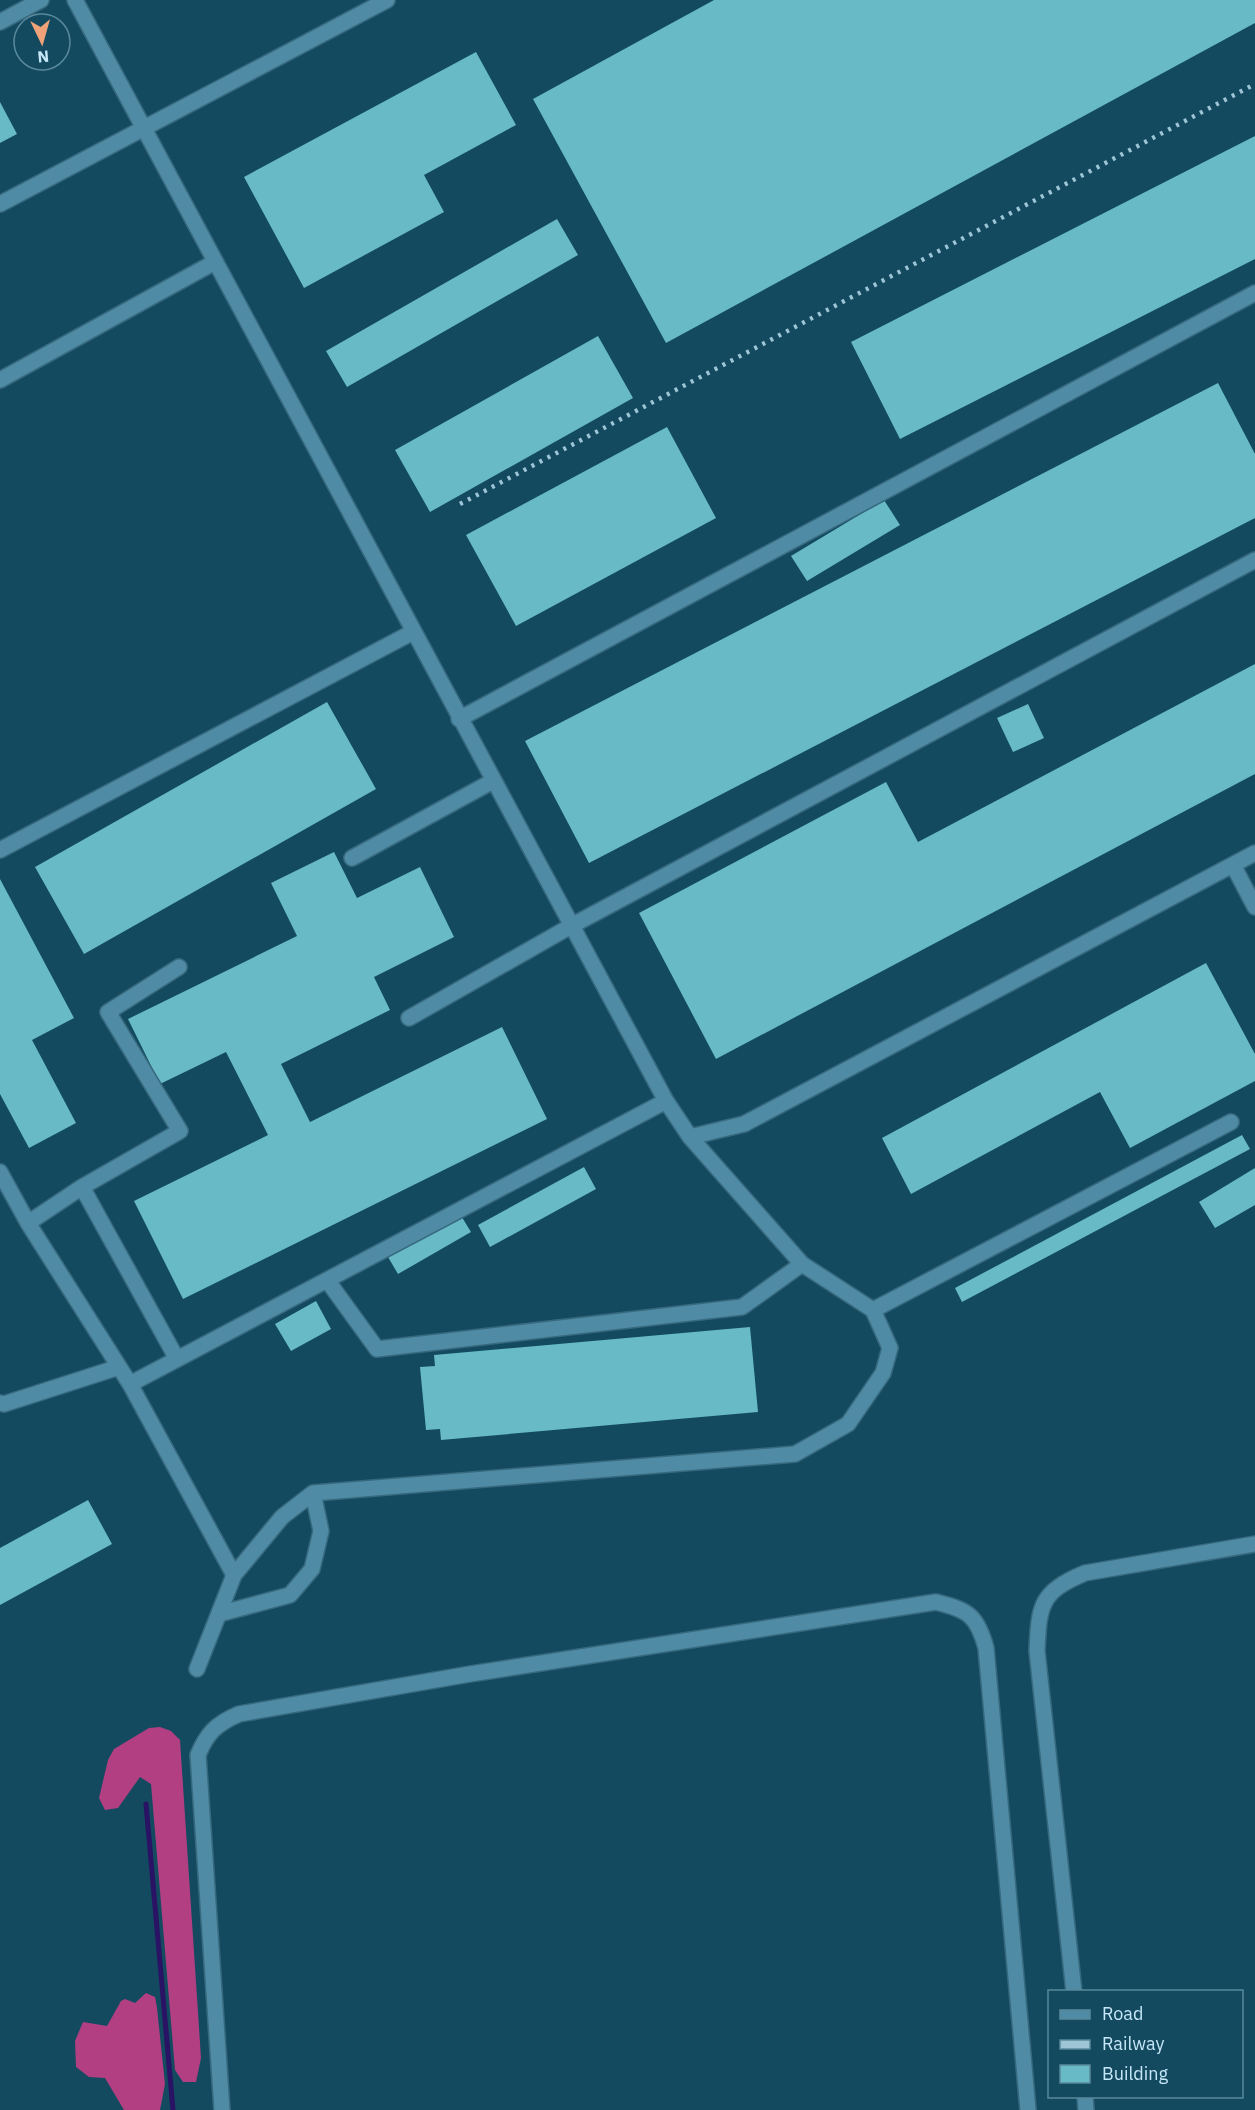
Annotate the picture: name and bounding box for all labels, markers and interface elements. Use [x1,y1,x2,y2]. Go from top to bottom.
north arrow [12,12,72,72]
text: N [37,46,50,67]
legend [1048,1990,1243,2098]
text: Road [1102,2002,1143,2025]
text: Railway [1102,2032,1164,2055]
text: Building [1102,2062,1169,2085]

